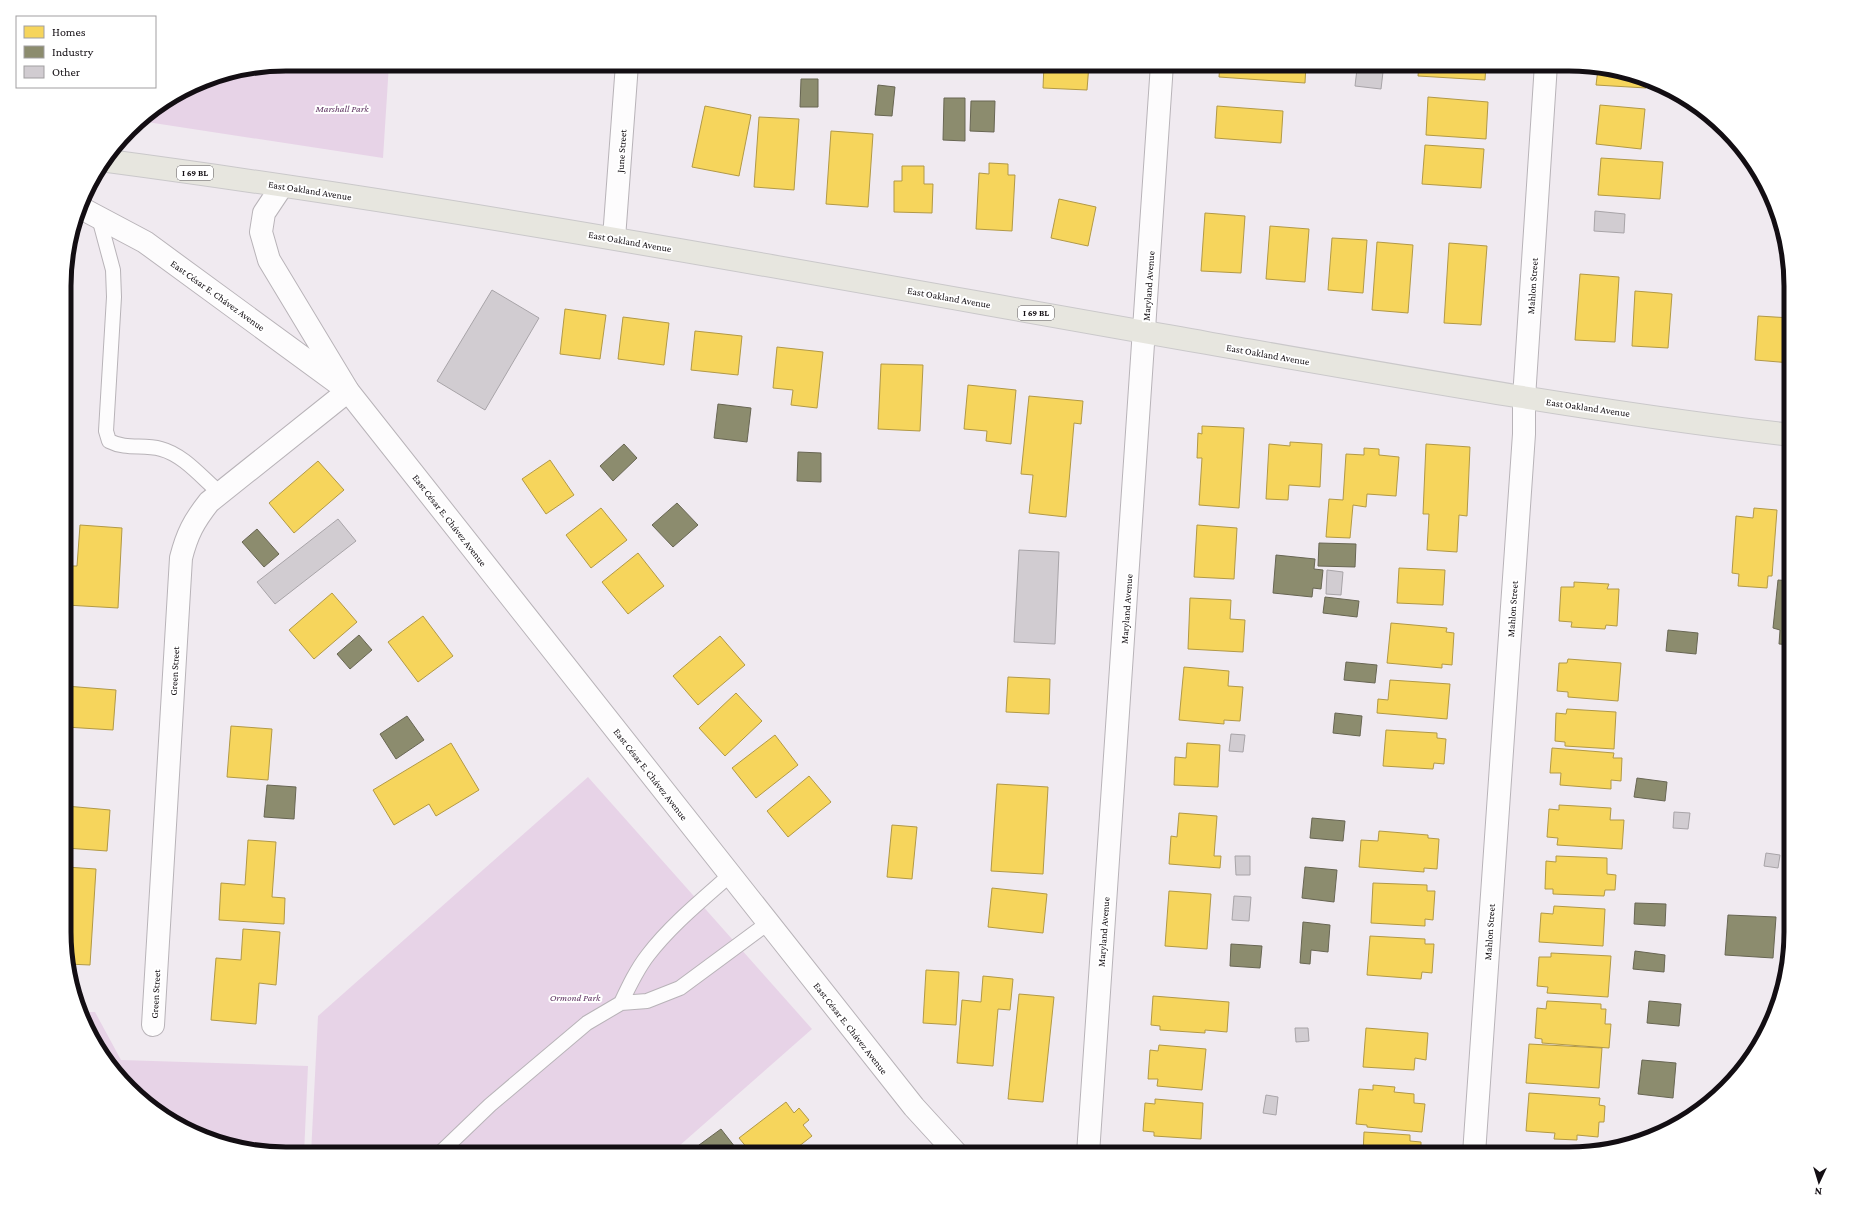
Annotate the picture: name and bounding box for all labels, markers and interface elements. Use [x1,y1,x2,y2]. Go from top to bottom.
legend [16,16,156,88]
text: Homes [52,25,86,39]
text: Industry [52,45,94,59]
text: Other [52,65,81,79]
park label: Marshall Park [314,103,369,114]
street label: June Street [614,128,629,174]
road number: I 69 BL [177,166,213,180]
street label: East Oakland Avenue [267,178,353,203]
street label: East Oakland Avenue [587,229,673,254]
street label: Maryland Avenue [1141,250,1156,322]
street label: Mahlon Street [1525,257,1540,315]
street label: East César E. Chávez Avenue [169,258,267,334]
street label: East Oakland Avenue [906,285,992,310]
road number: I 69 BL [1018,306,1054,320]
street label: East Oakland Avenue [1225,342,1311,367]
street label: East Oakland Avenue [1545,396,1631,419]
street label: East César E. Chávez Avenue [410,472,489,569]
street label: Maryland Avenue [1119,573,1134,645]
street label: Mahlon Street [1505,580,1520,638]
street label: Green Street [168,646,181,696]
street label: East César E. Chávez Avenue [611,726,690,823]
street label: Maryland Avenue [1096,896,1111,968]
street label: Mahlon Street [1482,903,1497,961]
street label: Green Street [149,969,162,1019]
street label: East César E. Chávez Avenue [811,980,890,1077]
park label: Ormond Park [550,992,601,1003]
north arrow [1799,1162,1839,1202]
text: N [1814,1186,1822,1198]

